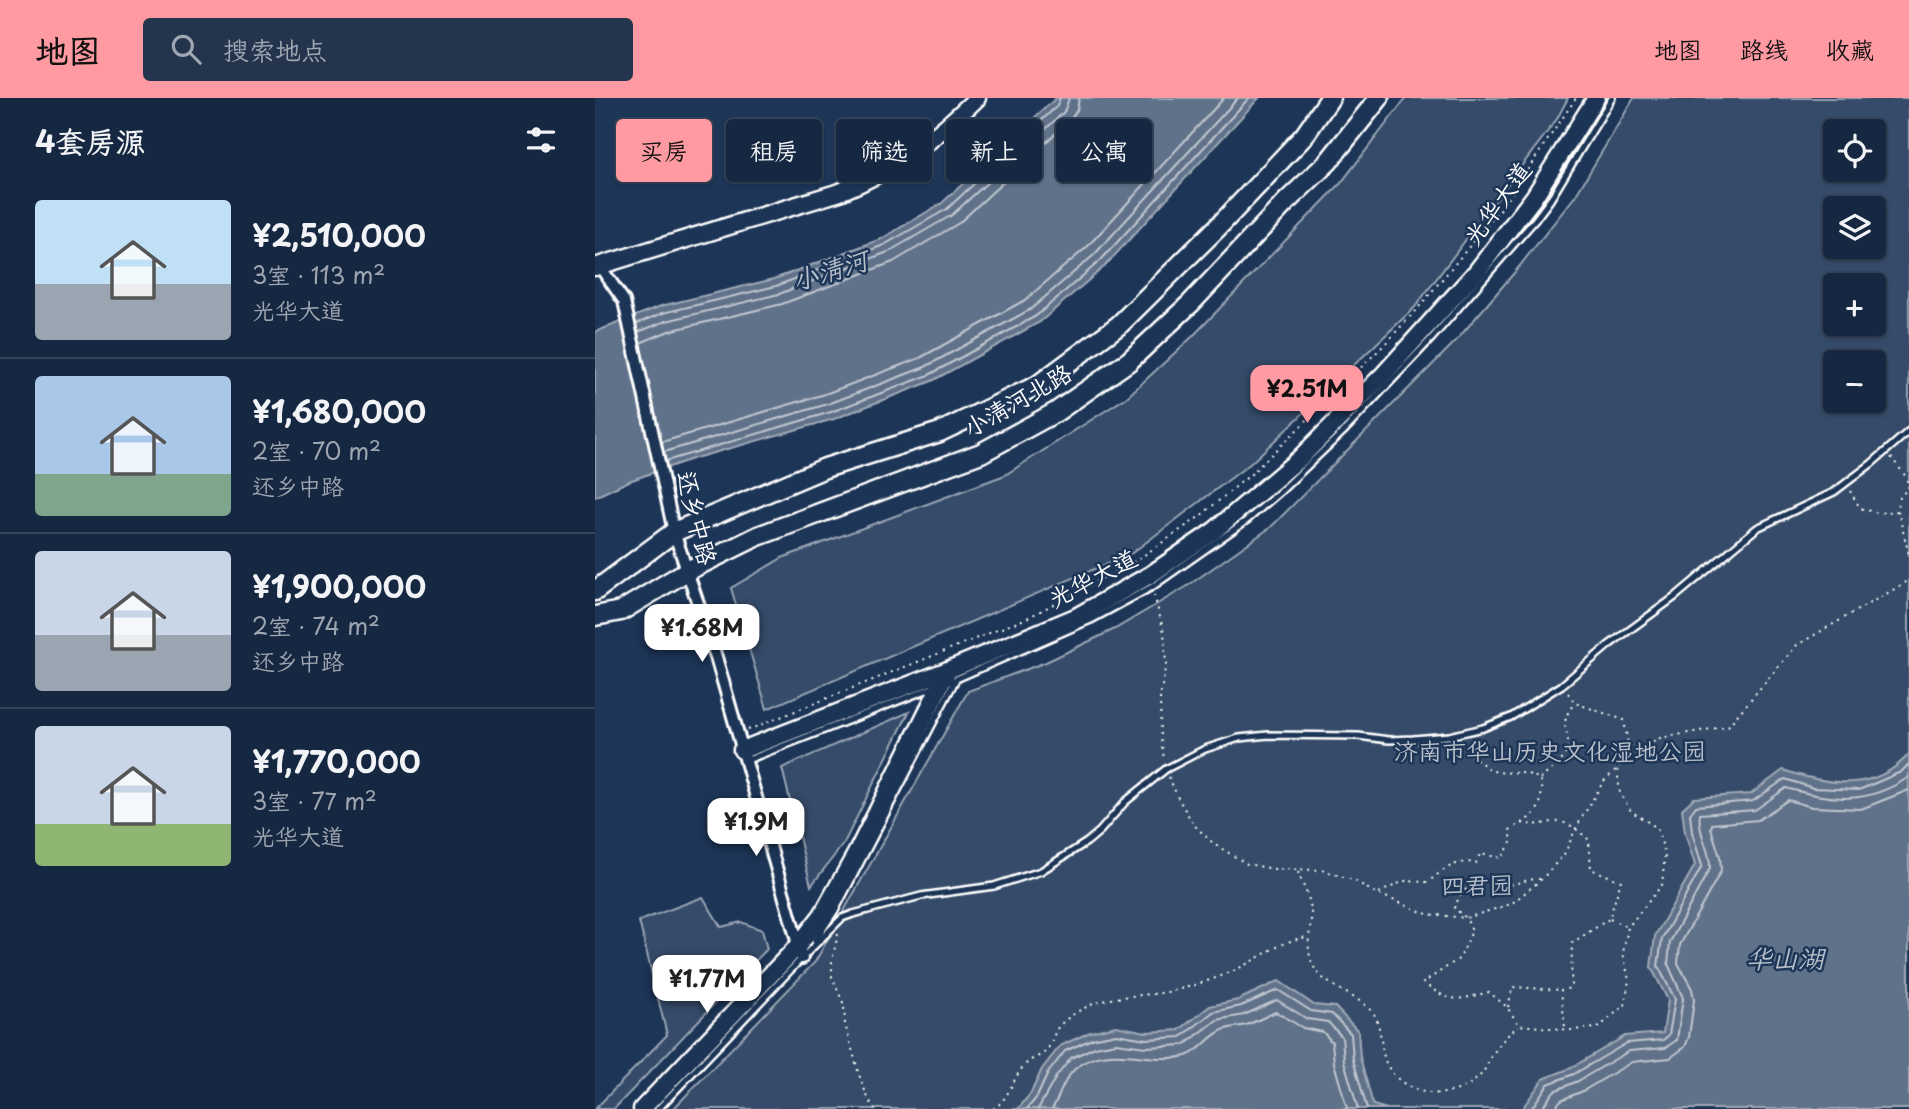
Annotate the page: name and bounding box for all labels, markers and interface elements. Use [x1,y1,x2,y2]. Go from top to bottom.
search box [143,18,633,81]
text: 地图 [35,24,101,74]
icon: search [167,30,205,68]
text: 搜索地点 [223,30,327,69]
text: 地图 [1654,31,1702,67]
text: 路线 [1740,31,1788,67]
text: 收藏 [1826,31,1874,67]
text: 4套房源 [35,118,145,163]
chip: 买房 [616,119,712,182]
chip: 租房 [726,119,822,182]
chip: 筛选 [836,119,932,182]
chip: 新上 [946,119,1042,182]
chip: 公寓 [1056,119,1152,182]
map controls [1823,119,1886,413]
button: locate [1823,119,1886,182]
icon: filters [522,121,560,159]
street label: 光华大道 [1454,153,1539,252]
button: layers [1823,196,1886,259]
text: ¥2,510,000 [252,212,426,257]
icon: home [91,228,175,312]
water label: 小清河 [787,238,876,300]
text: 3室 · 113 m² [252,257,385,292]
button: + [1823,273,1886,336]
text: 光华大道 [252,292,344,327]
button: − [1823,350,1886,413]
street label: 小清河北路 [956,354,1078,445]
pin: ¥2.51M [1250,366,1364,425]
text: ¥2.51M [1266,370,1348,405]
text: ¥1,680,000 [252,388,426,433]
icon: home [91,404,175,488]
text: 2室 · 70 m² [252,433,381,468]
street label: 还乡中路 [669,467,727,568]
text: 还乡中路 [252,468,344,503]
street label: 光华大道 [1041,539,1143,616]
text: ¥1,900,000 [252,563,426,608]
icon: home [91,579,175,663]
pin: ¥1.68M [645,604,759,664]
text: 2室 · 74 m² [252,608,380,643]
text: ¥1.68M [660,609,744,644]
text: 还乡中路 [252,643,344,678]
park label: 济南市华山历史文化湿地公园 [1394,732,1706,768]
text: ¥1,770,000 [252,738,421,783]
icon: home [91,754,175,838]
text: 3室 · 77 m² [252,783,377,818]
pin: ¥1.9M [707,798,805,858]
text: ¥1.9M [723,803,789,838]
text: 光华大道 [252,818,344,853]
park label: 四君园 [1441,866,1513,902]
water label: 华山湖 [1746,938,1827,977]
pin: ¥1.77M [650,956,764,1015]
text: ¥1.77M [668,960,746,995]

